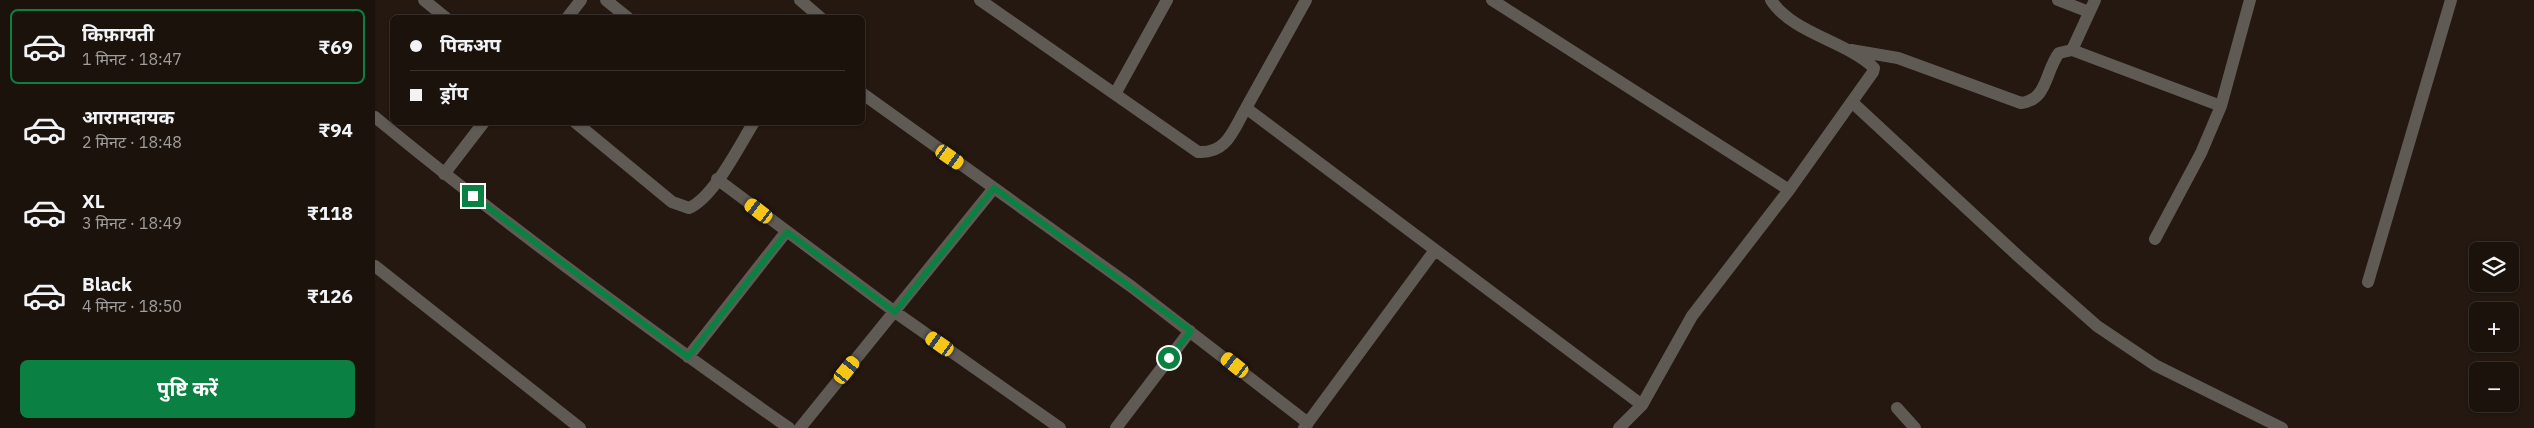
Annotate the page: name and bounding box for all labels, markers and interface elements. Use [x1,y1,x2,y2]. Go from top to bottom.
text: किफ़ायती [82,22,154,46]
icon: car [22,24,67,69]
text: पिकअप [440,33,501,57]
text: ₹69 [318,35,353,59]
text: 1 मिनट · 18:47 [82,49,182,69]
text: ड्रॉप [440,81,468,105]
text: आरामदायक [82,105,174,129]
icon: car [22,107,67,152]
text: ₹94 [318,118,353,142]
text: 2 मिनट · 18:48 [82,132,182,152]
car [933,142,966,172]
route end [462,185,484,207]
text: XL [82,189,105,213]
icon: car [22,190,67,235]
car [742,196,775,226]
text: ₹118 [307,201,353,225]
text: 3 मिनट · 18:49 [82,213,182,233]
map controls [2469,242,2519,412]
button: layers [2469,242,2519,292]
text: Black [82,272,132,296]
icon: car [22,273,67,318]
text: ₹126 [307,284,353,308]
text: 4 मिनट · 18:50 [82,296,182,316]
button: + [2469,302,2519,352]
car [923,329,956,359]
route start [1158,347,1180,369]
car [1218,350,1251,380]
car [831,354,862,386]
button: पुष्टि करें [20,360,355,418]
button: − [2469,362,2519,412]

